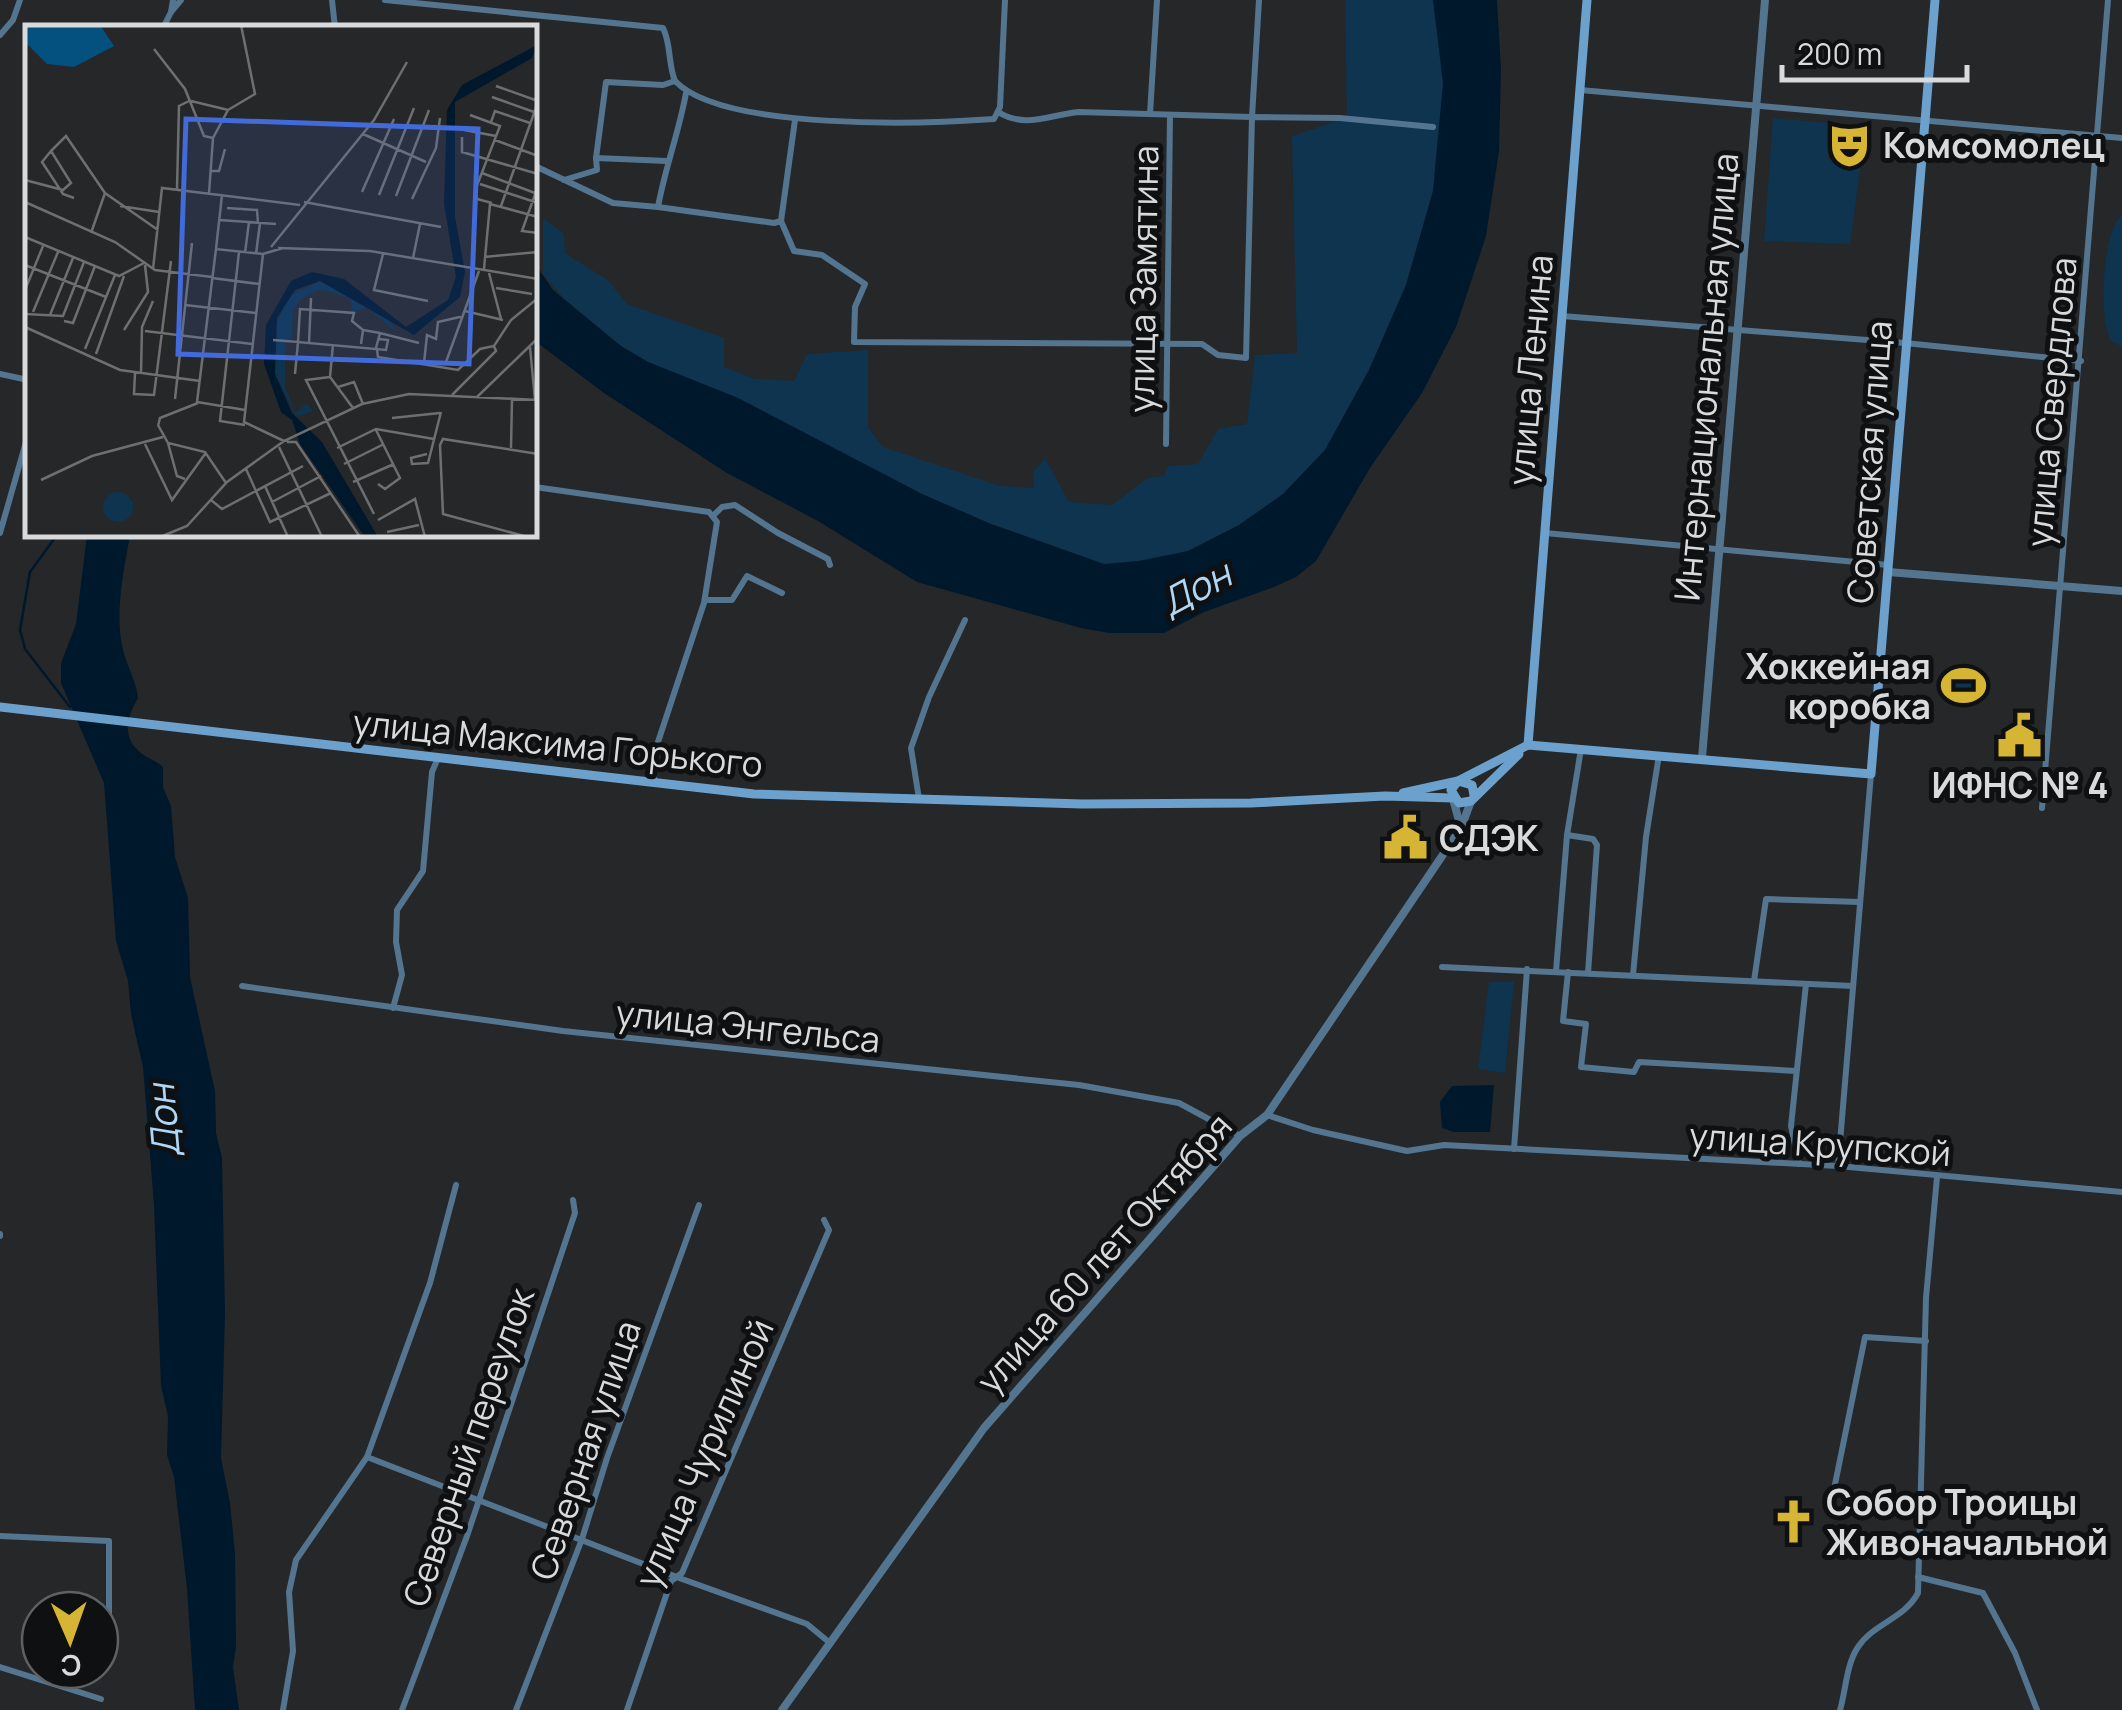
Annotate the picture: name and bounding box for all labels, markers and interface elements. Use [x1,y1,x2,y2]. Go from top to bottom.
scale bar [1782,20,1967,82]
inset map [25,25,538,538]
text: 200 m [1797,33,1882,74]
theatre icon: Комсомолец [1826,121,1874,169]
place label: Комсомолец [1883,121,2105,169]
street label: улица Замятина [1117,145,1169,413]
street label: Интернациональная улица [1662,151,1750,603]
street label: улица Ленина [1496,253,1564,487]
street label: улица Свердлова [2014,255,2088,549]
street label: Советская улица [1835,319,1903,605]
water label: Дон [1151,546,1242,627]
place label: Хоккейная коробка [1745,642,1931,730]
sports icon: Хоккейная коробка [1940,662,1988,710]
street label: улица Максима Горького [351,698,765,788]
public building icon: ИФНС № 4 [1996,711,2044,759]
place label: ИФНС № 4 [1932,761,2108,809]
public building icon: СДЭК [1382,814,1430,862]
place label: СДЭК [1439,814,1539,862]
street label: улица Энгельса [613,988,883,1064]
water label: Дон [133,1080,191,1160]
street label: улица 60 лет Октября [966,1103,1242,1403]
street label: улица Крупской [1688,1111,1952,1177]
street label: Северный переулок [391,1280,546,1613]
street label: улица Чурилиной [623,1311,785,1595]
street label: Северная улица [518,1314,652,1586]
place label: Собор Троицы Живоначальной [1826,1478,2108,1566]
church icon: Собор Троицы Живоначальной [1769,1498,1817,1546]
north arrow [20,1590,120,1690]
text: С [60,1647,82,1685]

